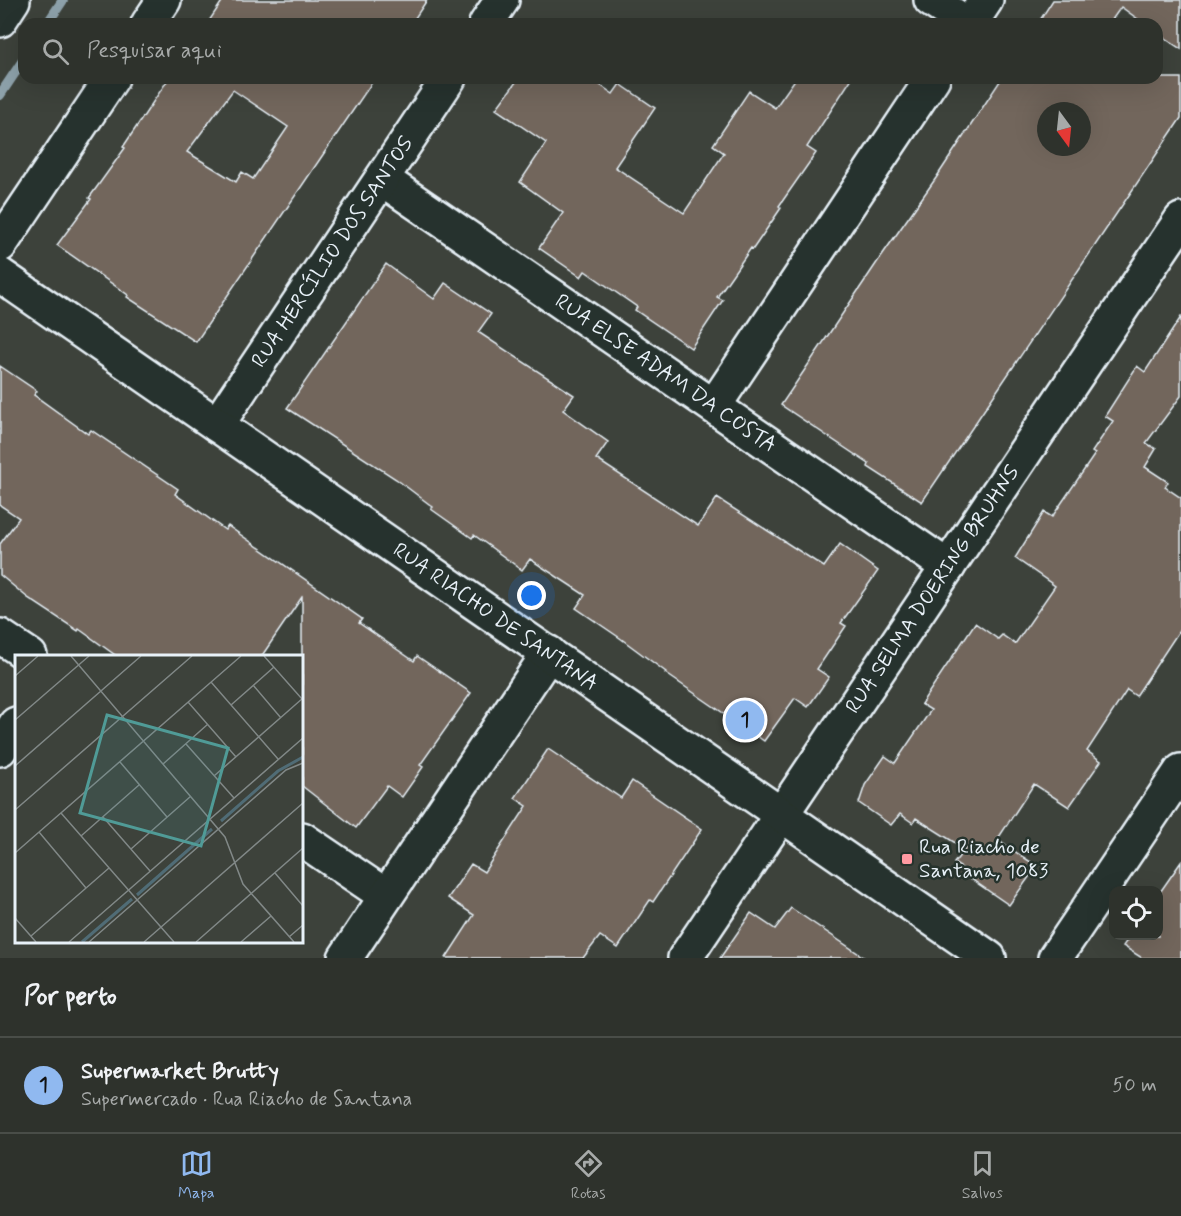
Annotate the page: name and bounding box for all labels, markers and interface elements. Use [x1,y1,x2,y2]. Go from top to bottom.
search box [18,18,1163,84]
icon: search [39,35,72,68]
text: Pesquisar aqui [87,37,222,65]
north arrow [1037,102,1091,156]
street label: RUA HERCÍLIO DOS SANTOS [245,131,420,373]
street label: RUA ELSE ADAM DA COSTA [549,288,782,459]
street label: RUA SELMA DOERING BRUHNS [839,460,1026,719]
street label: RUA RIACHO DE SANTANA [387,536,604,698]
your location [517,581,546,610]
inset map [15,655,303,943]
pin: 1 [726,698,764,742]
place label: Rua Riacho de Santana, 1083 [919,833,1049,885]
marker: Rua Riacho de Santana, 1083 [900,852,914,866]
map controls [1109,886,1163,940]
button: locate [1109,886,1163,940]
text: Por perto [24,980,117,1014]
text: Supermarket Brutty [81,1058,279,1086]
text: 1 [39,1072,48,1099]
text: 50 m [1112,1072,1157,1099]
text: Supermercado · Rua Riacho de Santana [81,1086,412,1113]
tab: Mapa [178,1147,215,1204]
tab: Rotas [571,1147,606,1204]
tab: Salvos [962,1147,1003,1204]

